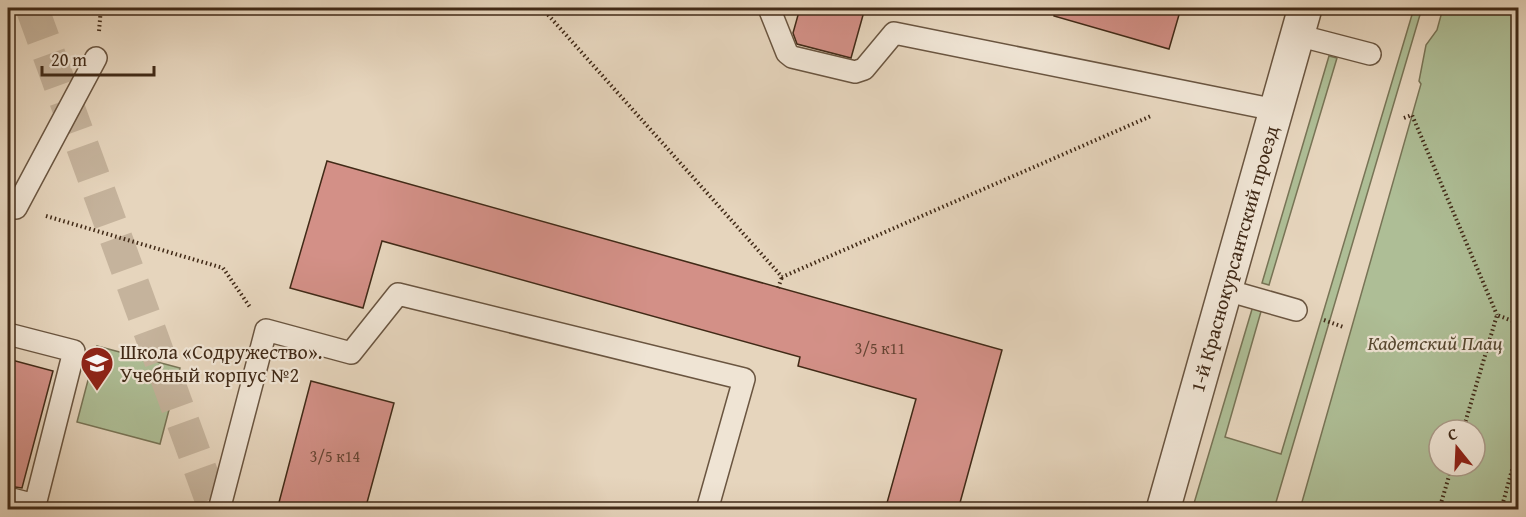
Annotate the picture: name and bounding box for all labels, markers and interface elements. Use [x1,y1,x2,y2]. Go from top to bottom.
scale bar [42,39,154,77]
text: 20 m [51,46,87,73]
street label: 1-й Краснокурсантский проезд [1182,122,1285,396]
park label: Кадетский Плац [1367,328,1503,357]
house number: 3/5 к11 [855,336,905,360]
place label: Школа «Содружество». Учебный корпус №2 [120,337,322,389]
school or university icon: Школа «Содружество». Учебный корпус №2 [79,345,115,392]
north arrow [1427,418,1487,478]
text: С [1444,421,1460,447]
house number: 3/5 к14 [310,444,360,468]

